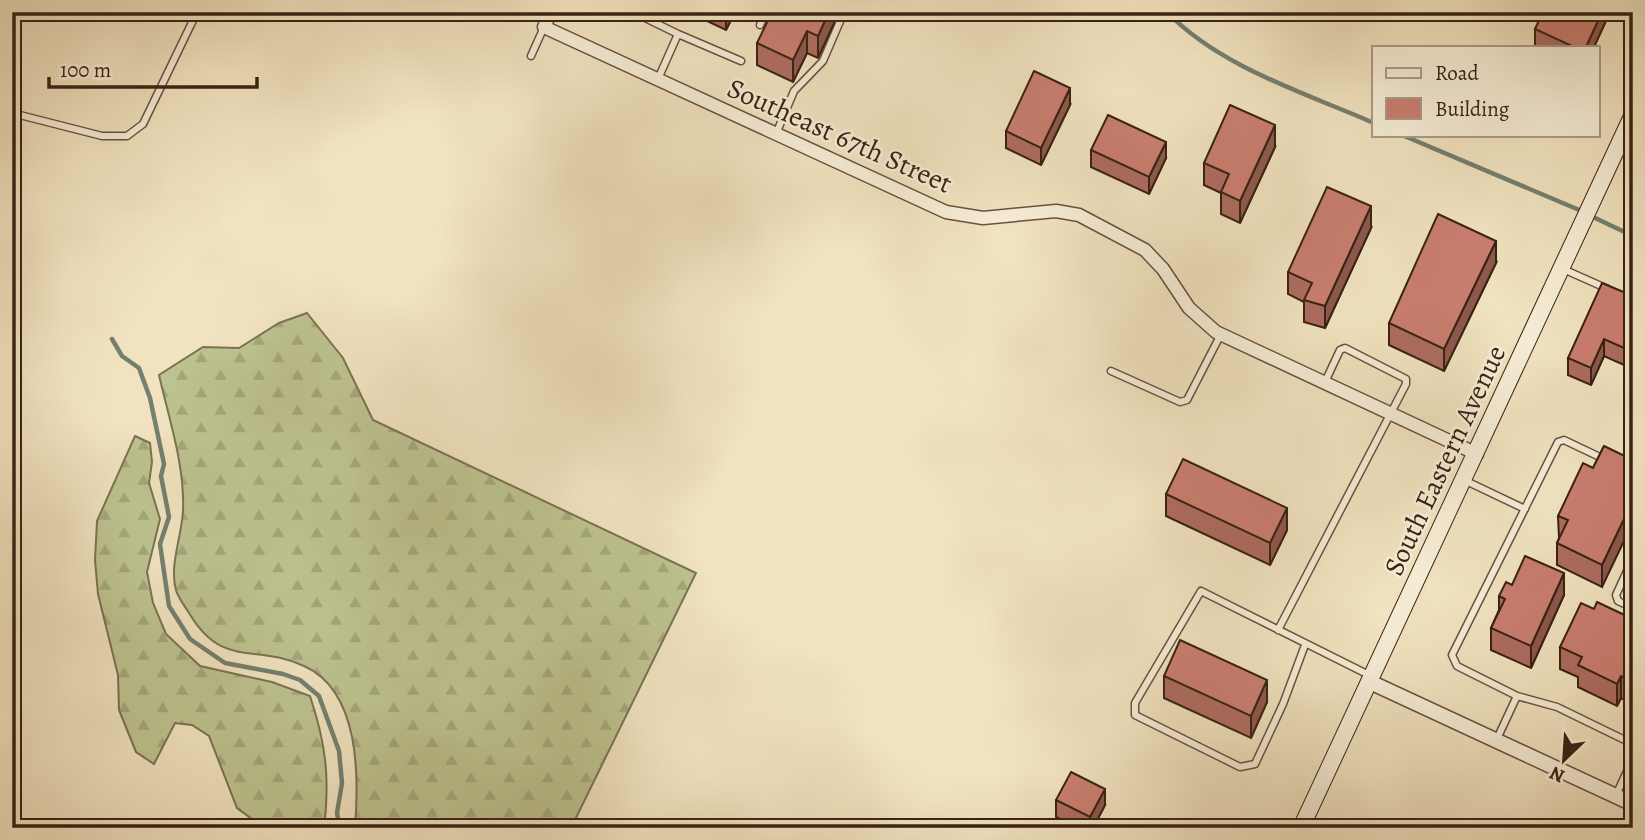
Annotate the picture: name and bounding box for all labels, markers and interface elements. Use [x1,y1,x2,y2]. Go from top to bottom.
scale bar [49,46,257,90]
legend [1372,46,1600,136]
text: 100 m [60,56,111,84]
text: Road [1435,59,1479,87]
street label: Southeast 67th Street [721,69,958,203]
text: Building [1435,95,1510,123]
street label: South Eastern Avenue [1375,339,1515,582]
north arrow [1530,724,1600,794]
text: N [1545,760,1569,789]

